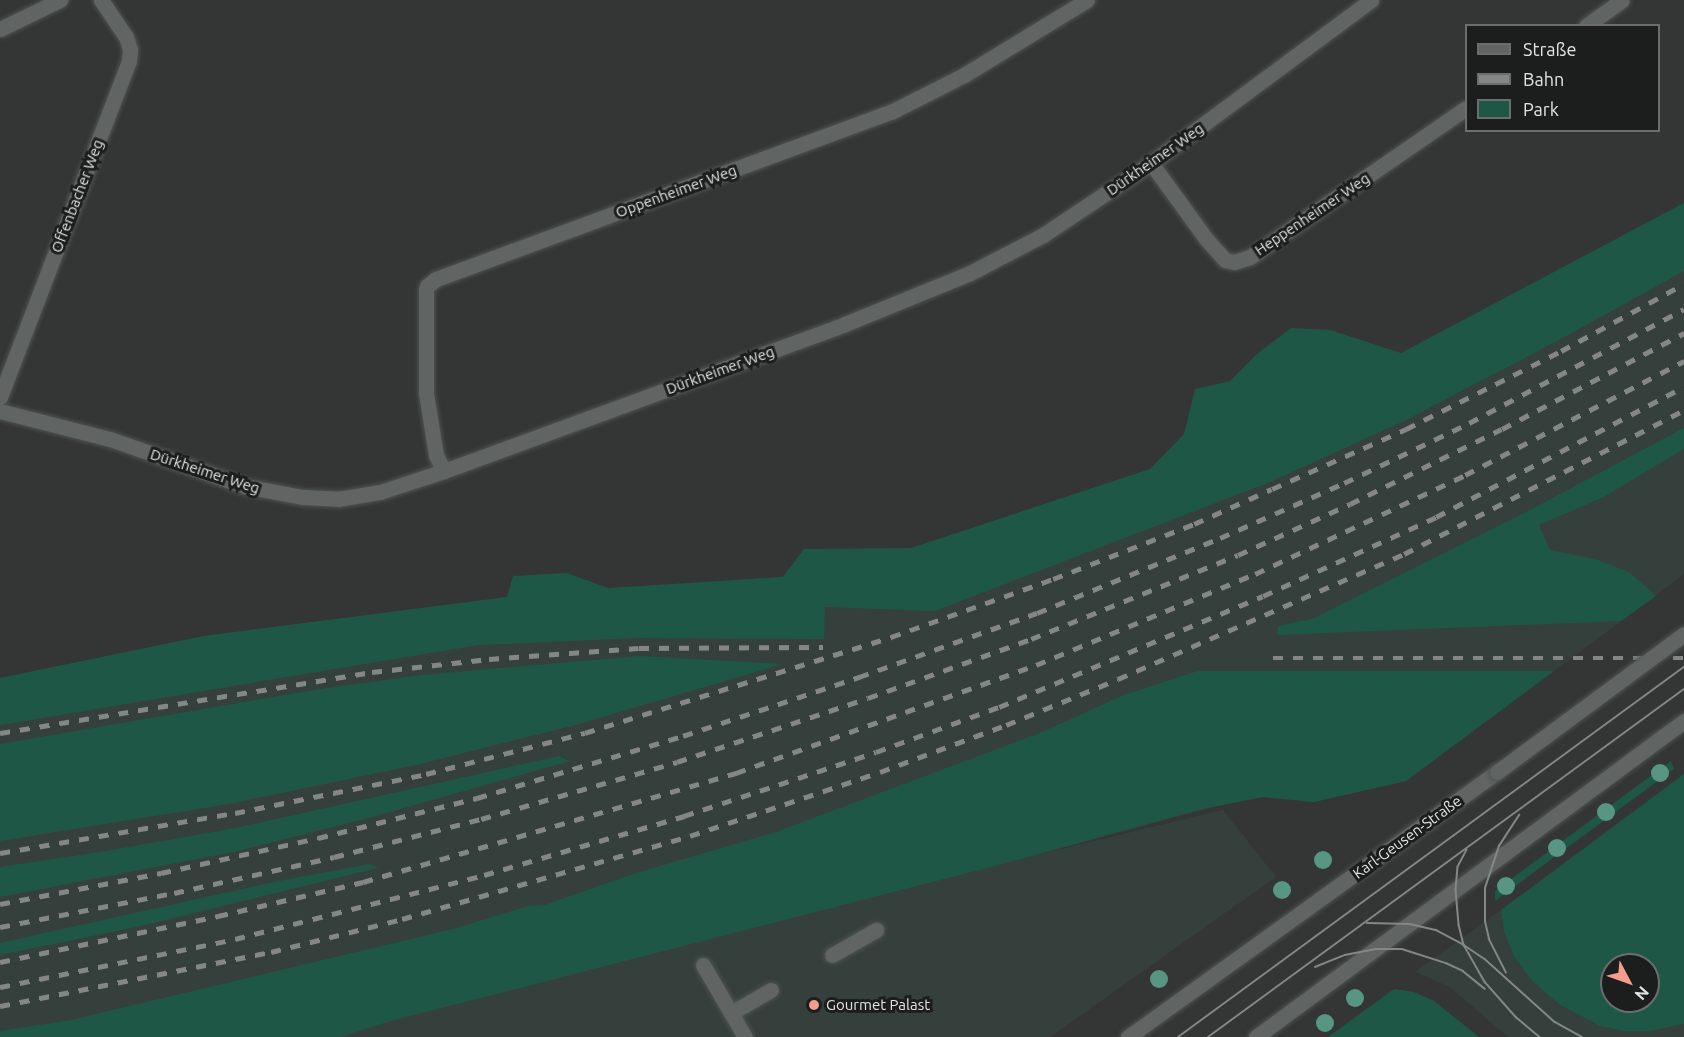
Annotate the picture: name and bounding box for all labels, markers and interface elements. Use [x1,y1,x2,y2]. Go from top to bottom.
legend [1465,24,1660,132]
text: Straße [1523,39,1576,59]
text: Bahn [1523,69,1564,89]
text: Park [1523,99,1559,119]
street label: Dürkheimer Weg [1103,119,1207,199]
street label: Offenbacher Weg [47,137,107,255]
street label: Oppenheimer Weg [613,161,739,221]
street label: Heppenheimer Weg [1251,169,1373,259]
street label: Dürkheimer Weg [663,342,777,398]
street label: Dürkheimer Weg [148,445,262,497]
street label: Karl-Geusen-Straße [1349,792,1465,882]
north arrow [1600,953,1660,1013]
text: N [1631,983,1653,1004]
place label: Gourmet Palast [826,996,930,1014]
marker: Gourmet Palast [807,998,821,1012]

